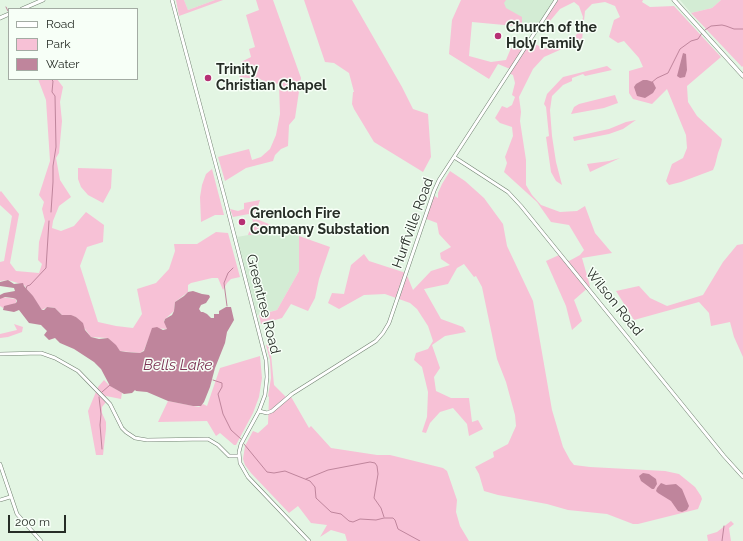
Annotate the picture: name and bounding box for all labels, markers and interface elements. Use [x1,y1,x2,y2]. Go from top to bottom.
legend [8,8,138,80]
text: Road [46,17,75,31]
place label: Church of the Holy Family [506,20,597,52]
marker: Church of the Holy Family [493,31,503,41]
text: Park [46,37,71,51]
text: Water [46,57,80,71]
place label: Trinity Christian Chapel [216,62,327,94]
marker: Trinity Christian Chapel [203,73,213,83]
street label: Hurffville Road [389,175,437,271]
place label: Grenloch Fire Company Substation [250,206,390,238]
marker: Grenloch Fire Company Substation [237,217,247,227]
street label: Greentree Road [242,252,284,356]
street label: Wilson Road [582,265,646,339]
water label: Bells Lake [143,356,213,374]
scale bar [10,507,68,533]
text: 200 m [15,515,50,529]

